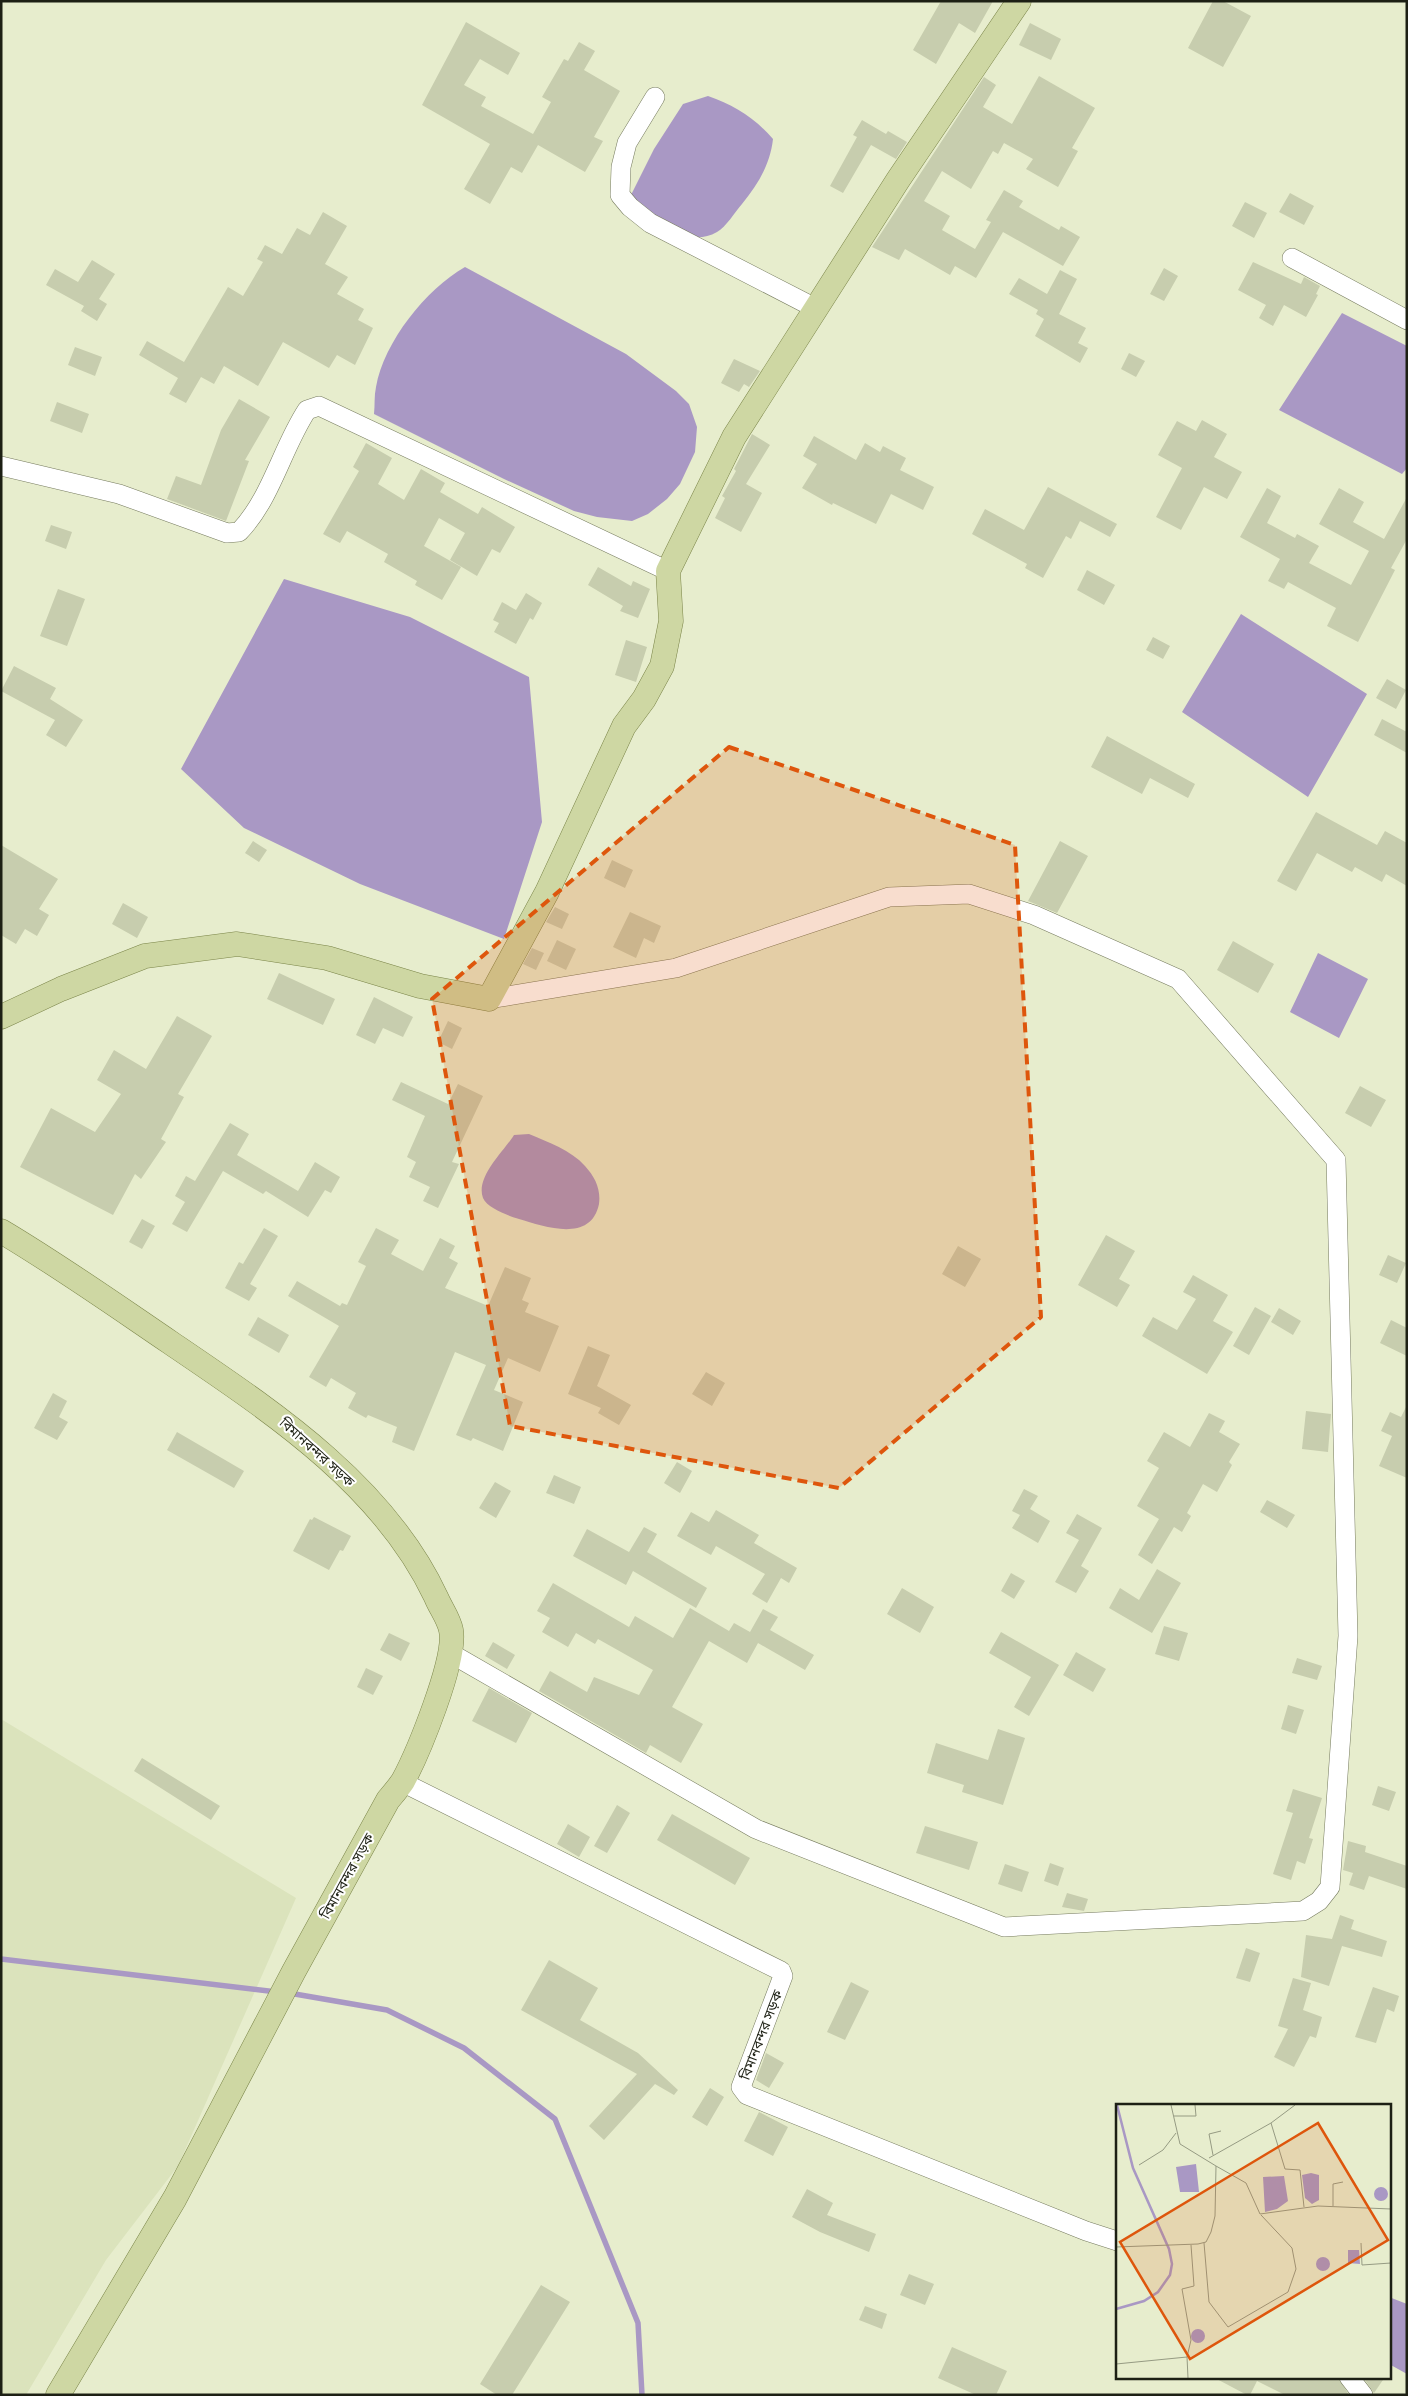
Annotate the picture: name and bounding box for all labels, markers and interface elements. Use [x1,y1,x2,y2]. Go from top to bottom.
street label: বিমানবন্দর সড়ক [276,1414,358,1490]
street label: বিমানবন্দর সড়ক [317,1830,377,1922]
street label: বিমানবন্দর সড়ক [736,1987,786,2083]
inset map [1116,2104,1390,2378]

